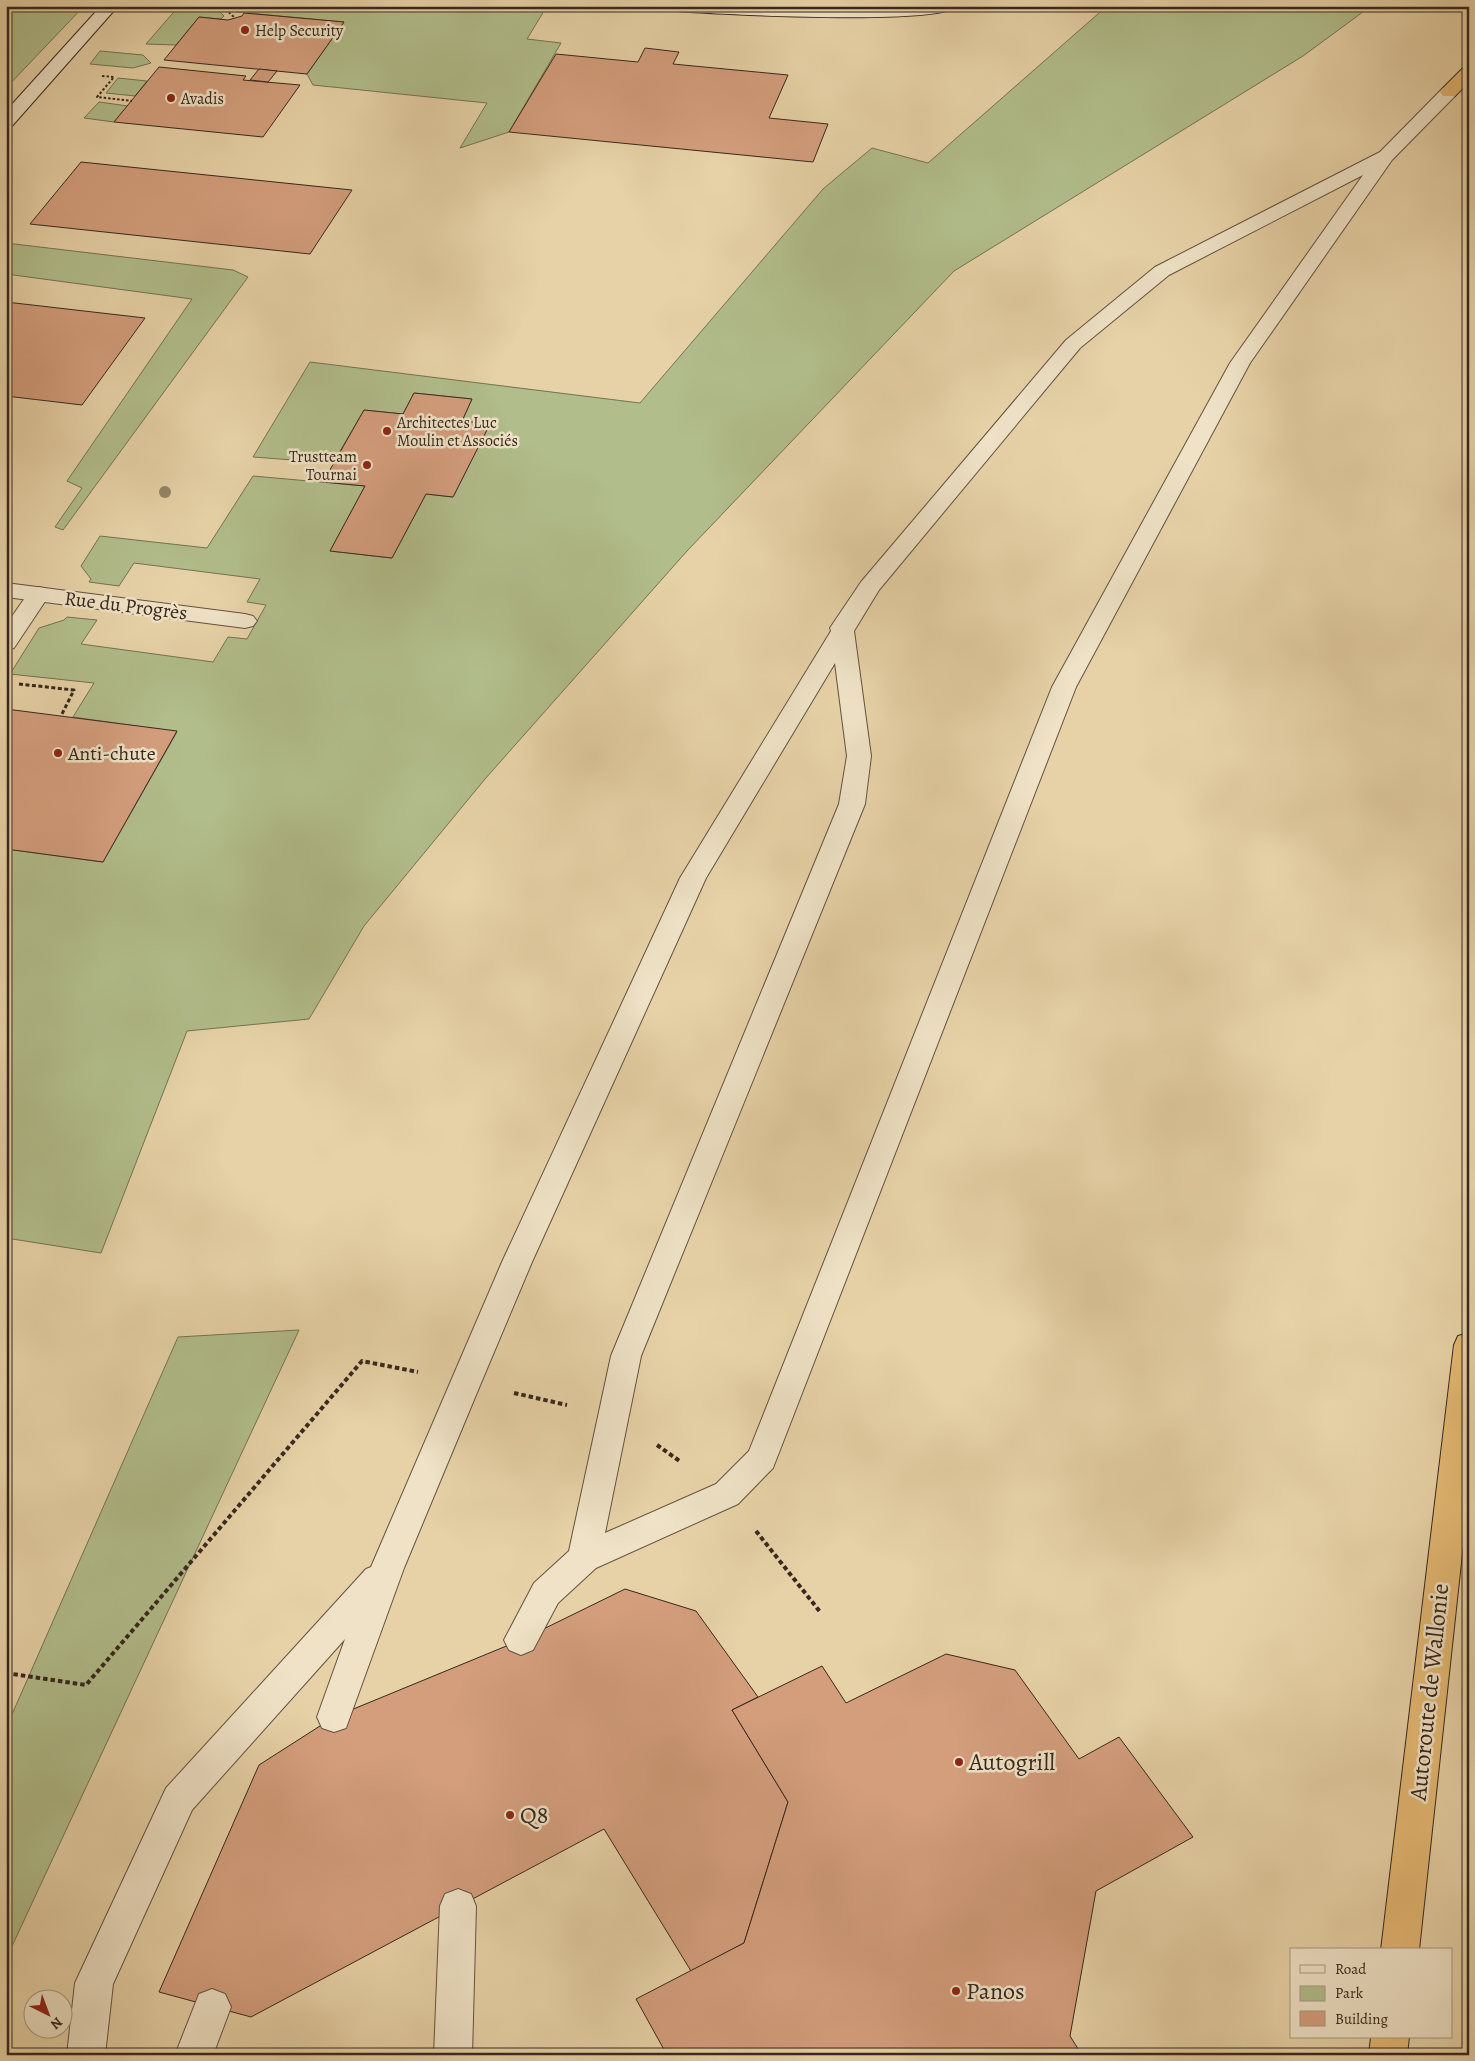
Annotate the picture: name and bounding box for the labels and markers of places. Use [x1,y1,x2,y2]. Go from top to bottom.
place label: Help Security [255,20,344,42]
marker: Help Security [239,24,251,36]
place label: Avadis [180,88,224,110]
marker: Avadis [165,92,177,104]
place label: Architectes Luc Moulin et Associés [396,412,518,452]
marker: Architectes Luc Moulin et Associés [381,425,393,437]
place label: Trustteam Tournai [289,446,357,486]
marker: Trustteam Tournai [361,459,373,471]
place label: Anti-chute [67,740,156,767]
marker: Anti-chute [52,747,64,759]
place label: Autogrill [968,1746,1055,1778]
marker: Autogrill [953,1756,965,1768]
place label: Q8 [520,1799,548,1831]
marker: Q8 [504,1809,516,1821]
place label: Panos [966,1975,1025,2007]
marker: Panos [950,1985,962,1997]

